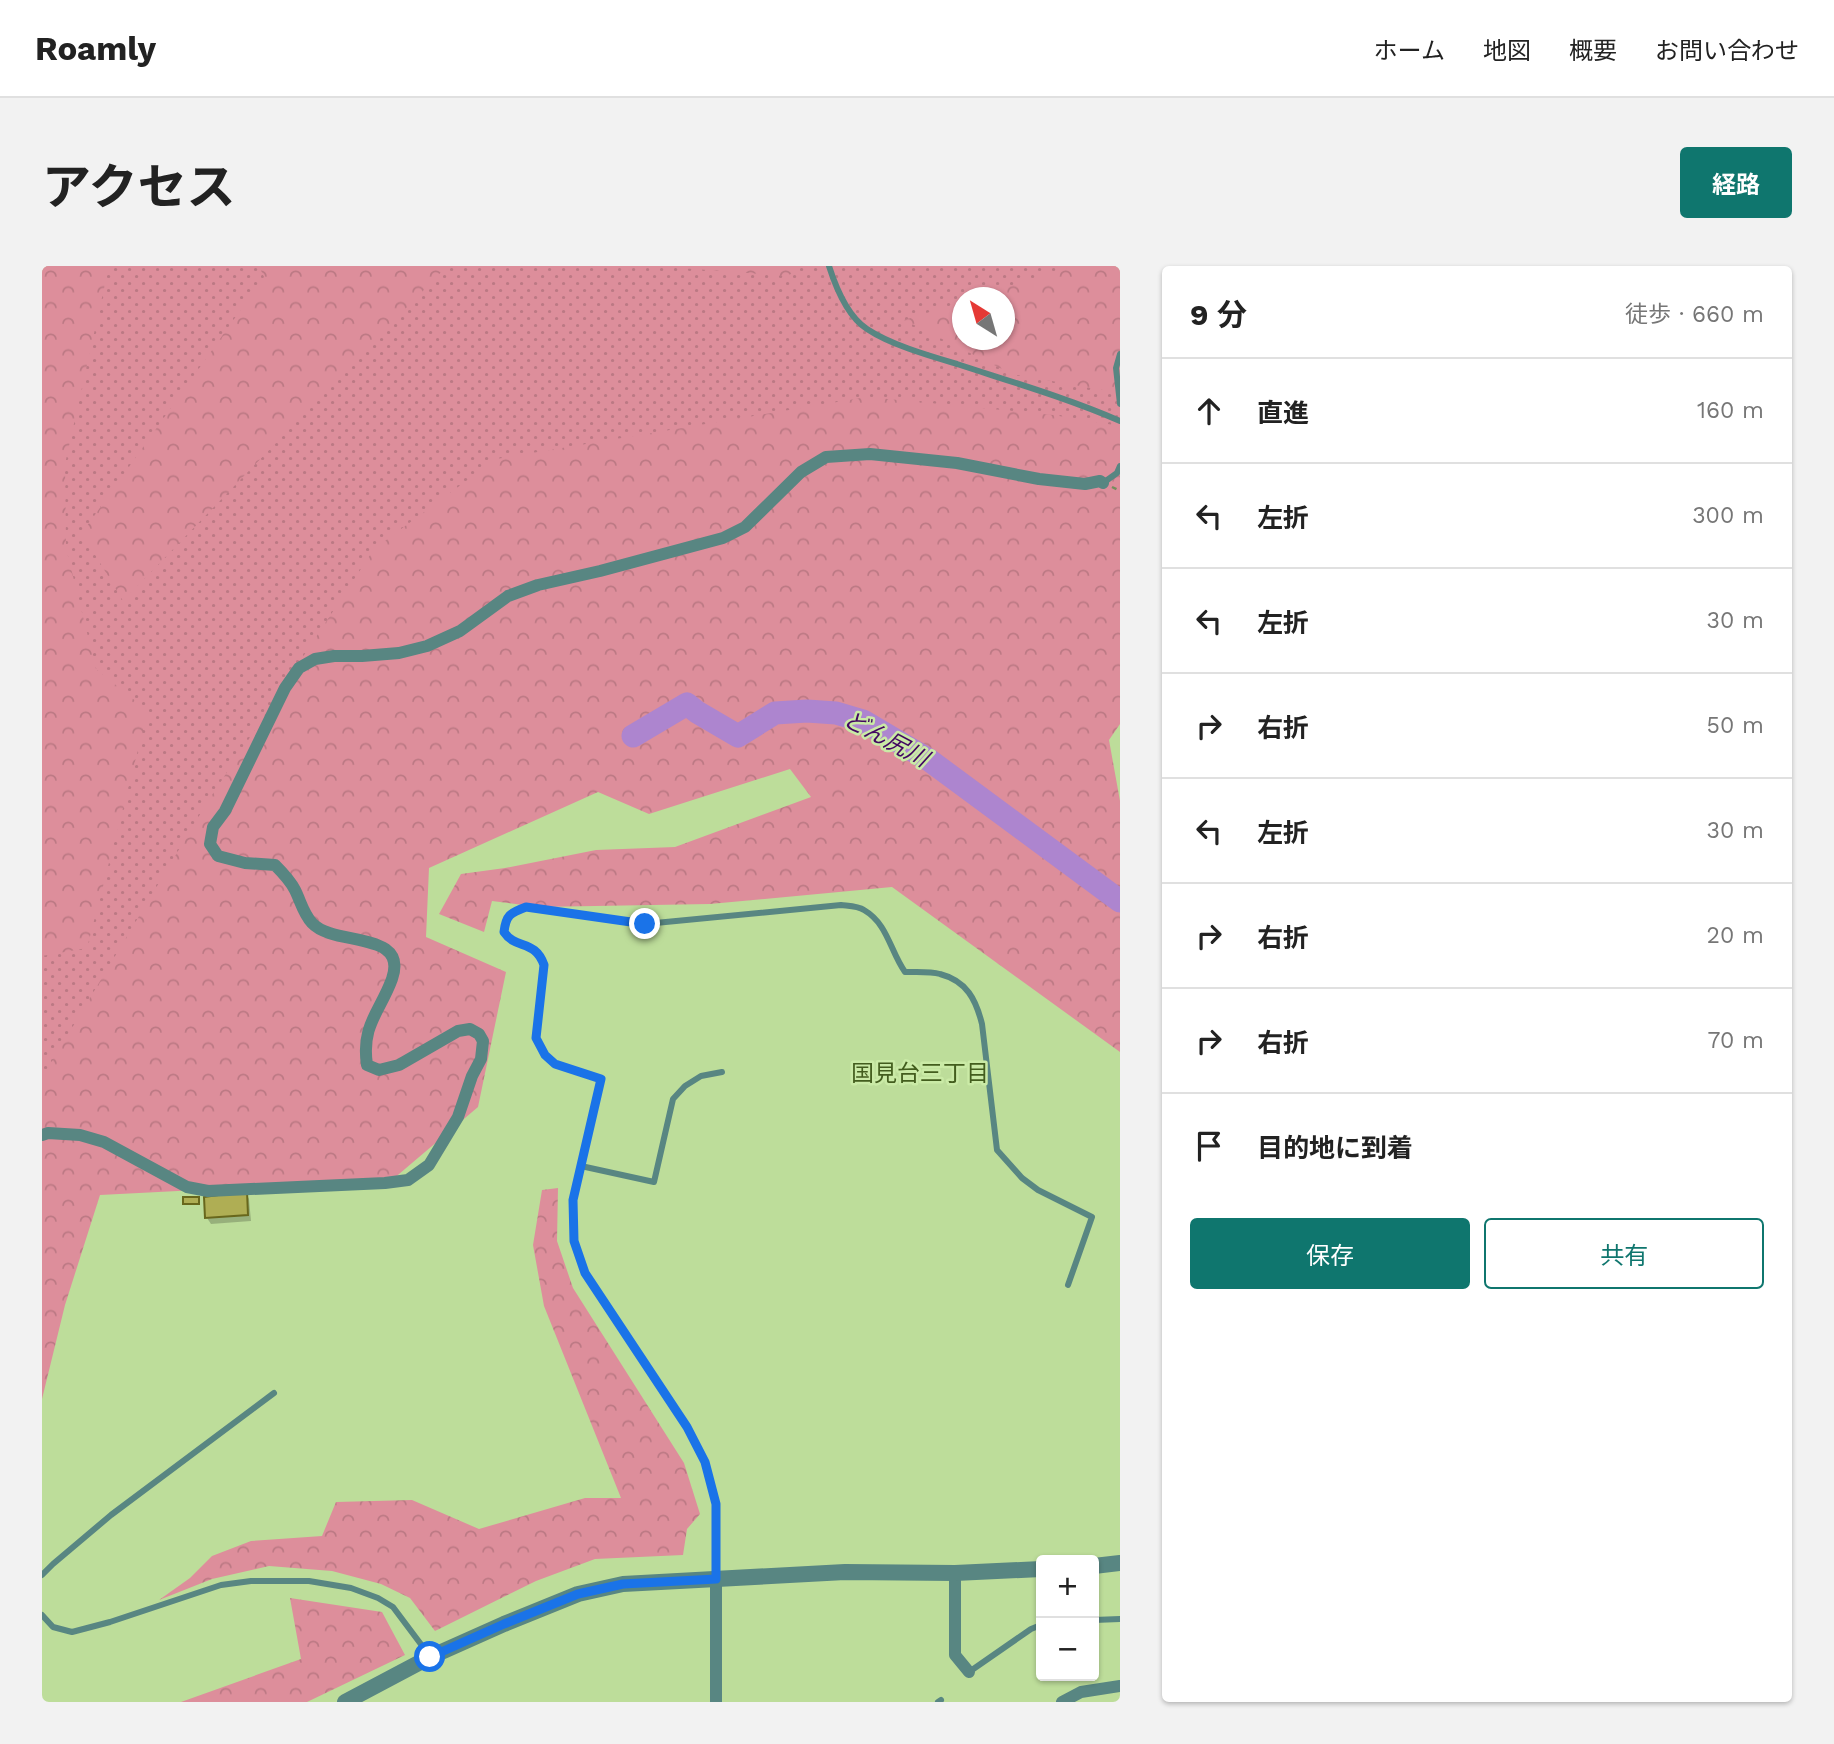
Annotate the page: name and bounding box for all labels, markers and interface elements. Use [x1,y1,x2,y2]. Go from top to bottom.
text: Roamly [35,29,156,68]
text: ホーム [1374,37,1445,65]
text: 地図 [1483,37,1531,65]
text: 概要 [1569,37,1617,65]
text: お問い合わせ [1655,37,1799,65]
button: 経路 [1680,147,1792,218]
text: アクセス [42,158,236,216]
north arrow [952,287,1015,350]
text: 9 分 [1190,297,1247,332]
text: 徒歩 · 660 m [1625,301,1764,328]
icon: ahead [1190,392,1228,430]
text: 160 m [1697,397,1764,424]
text: 直進 [1257,398,1309,428]
icon: left [1190,497,1228,535]
text: 300 m [1692,502,1764,529]
text: 左折 [1257,503,1309,533]
icon: left [1190,602,1228,640]
text: 30 m [1707,607,1764,634]
text: 左折 [1257,608,1309,638]
water label: どん尻川 [839,705,936,774]
icon: right [1190,707,1228,745]
text: 50 m [1707,712,1764,739]
text: 右折 [1257,713,1309,743]
icon: left [1190,812,1228,850]
text: 30 m [1707,817,1764,844]
text: 左折 [1257,818,1309,848]
route end [629,908,660,939]
icon: right [1190,917,1228,955]
text: 20 m [1707,922,1764,949]
text: 右折 [1257,923,1309,953]
icon: right [1190,1022,1228,1060]
text: 70 m [1707,1027,1764,1054]
text: 右折 [1257,1028,1309,1058]
district label: 国見台三丁目 [851,1060,989,1087]
icon: arrive [1190,1127,1228,1165]
text: 目的地に到着 [1257,1133,1413,1163]
button: 保存 [1190,1218,1470,1289]
button: 共有 [1484,1218,1764,1289]
map controls [1036,1555,1099,1681]
button: + [1036,1555,1099,1618]
button: − [1036,1618,1099,1681]
route start [414,1641,445,1672]

